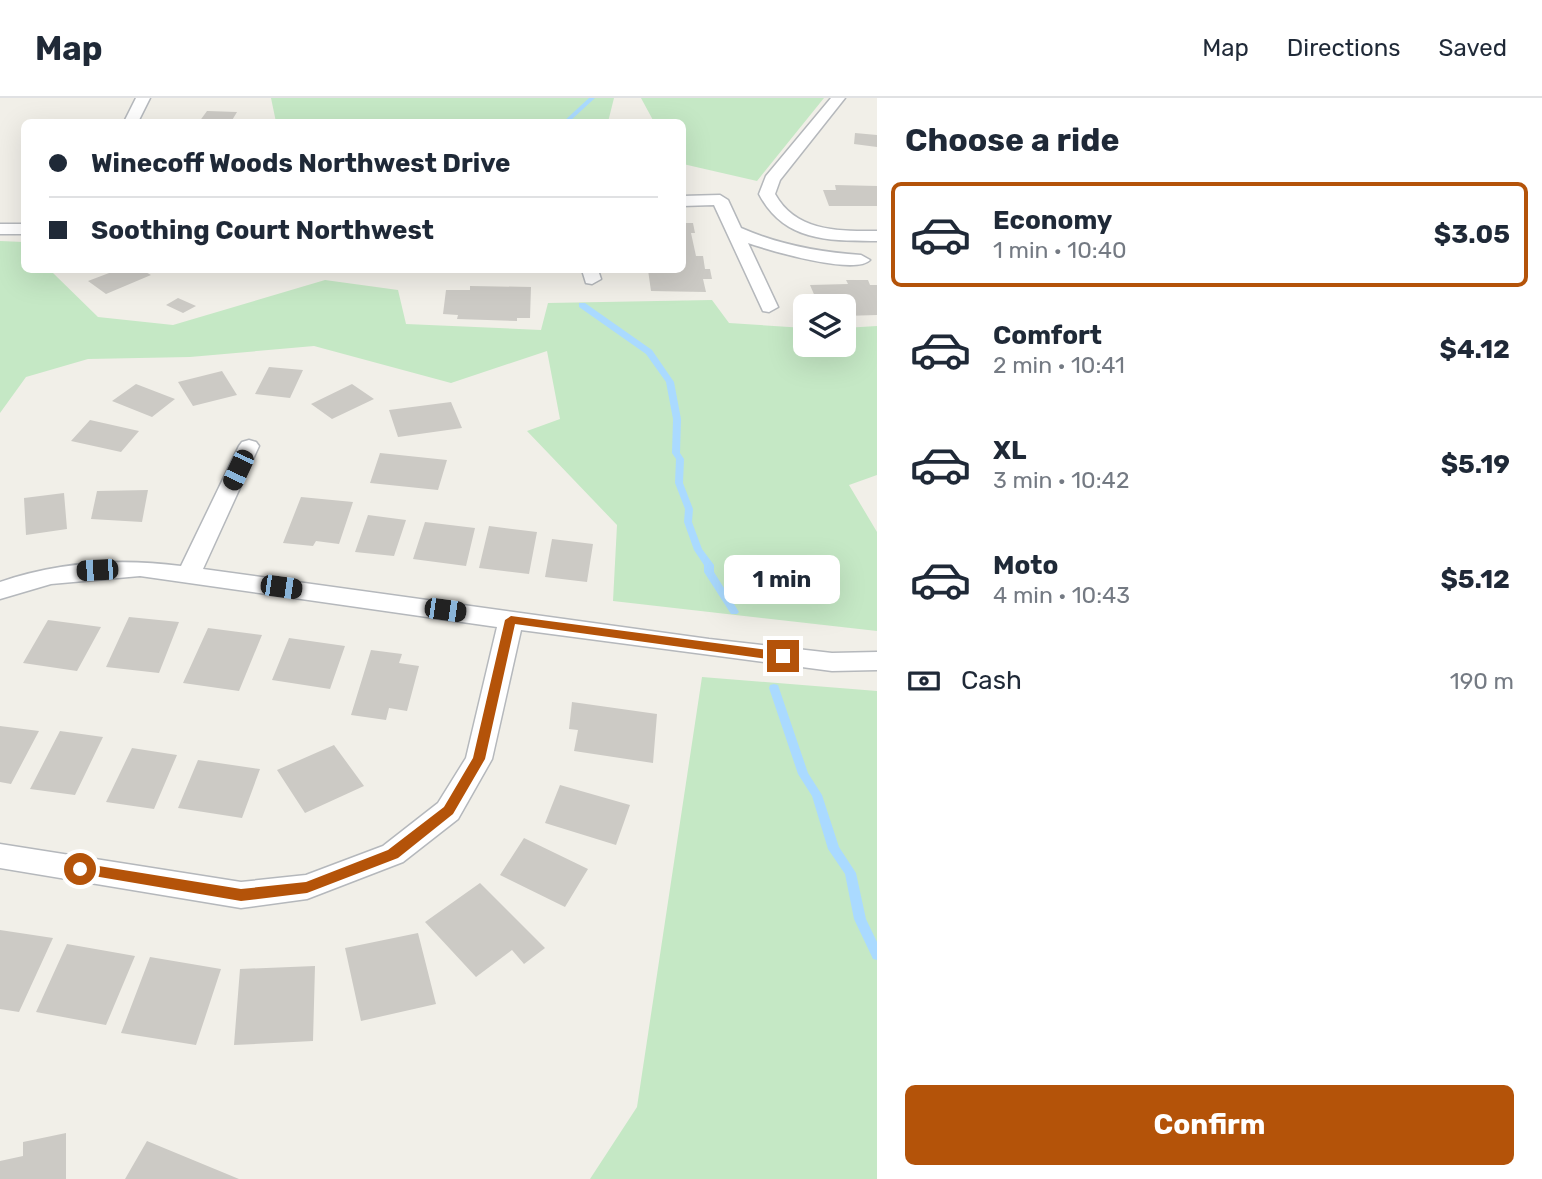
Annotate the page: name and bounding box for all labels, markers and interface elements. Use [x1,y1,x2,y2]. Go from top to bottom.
text: Map [35,29,103,68]
text: Map [1202,34,1249,62]
text: Directions [1287,34,1400,62]
text: Saved [1438,34,1507,62]
text: Choose a ride [905,121,1119,159]
text: Winecoff Woods Northwest Drive [91,148,511,179]
icon: car [909,203,972,266]
text: Economy [993,205,1112,236]
text: Soothing Court Northwest [91,215,434,246]
text: $3.05 [1434,219,1510,250]
text: 1 min · 10:40 [993,236,1127,264]
map controls [793,294,856,357]
button: layers [793,294,856,357]
icon: car [909,318,972,381]
text: Comfort [993,320,1102,351]
text: $4.12 [1440,334,1510,365]
text: 2 min · 10:41 [993,351,1125,379]
icon: car [909,433,972,496]
text: XL [993,435,1026,466]
car [220,447,257,493]
text: $5.19 [1441,449,1510,480]
text: 3 min · 10:42 [993,466,1129,494]
icon: car [909,548,972,611]
text: Moto [993,550,1058,581]
callout: 1 min [725,554,841,603]
car [76,558,119,582]
text: $5.12 [1440,564,1510,595]
text: 1 min [753,565,811,593]
car [259,574,304,600]
text: 4 min · 10:43 [993,581,1130,609]
car [423,597,468,623]
route end [767,640,799,672]
icon: cash [905,662,943,700]
text: Cash [961,665,1022,696]
text: 190 m [1450,667,1514,695]
route start [64,853,96,885]
button: Confirm [905,1085,1514,1165]

